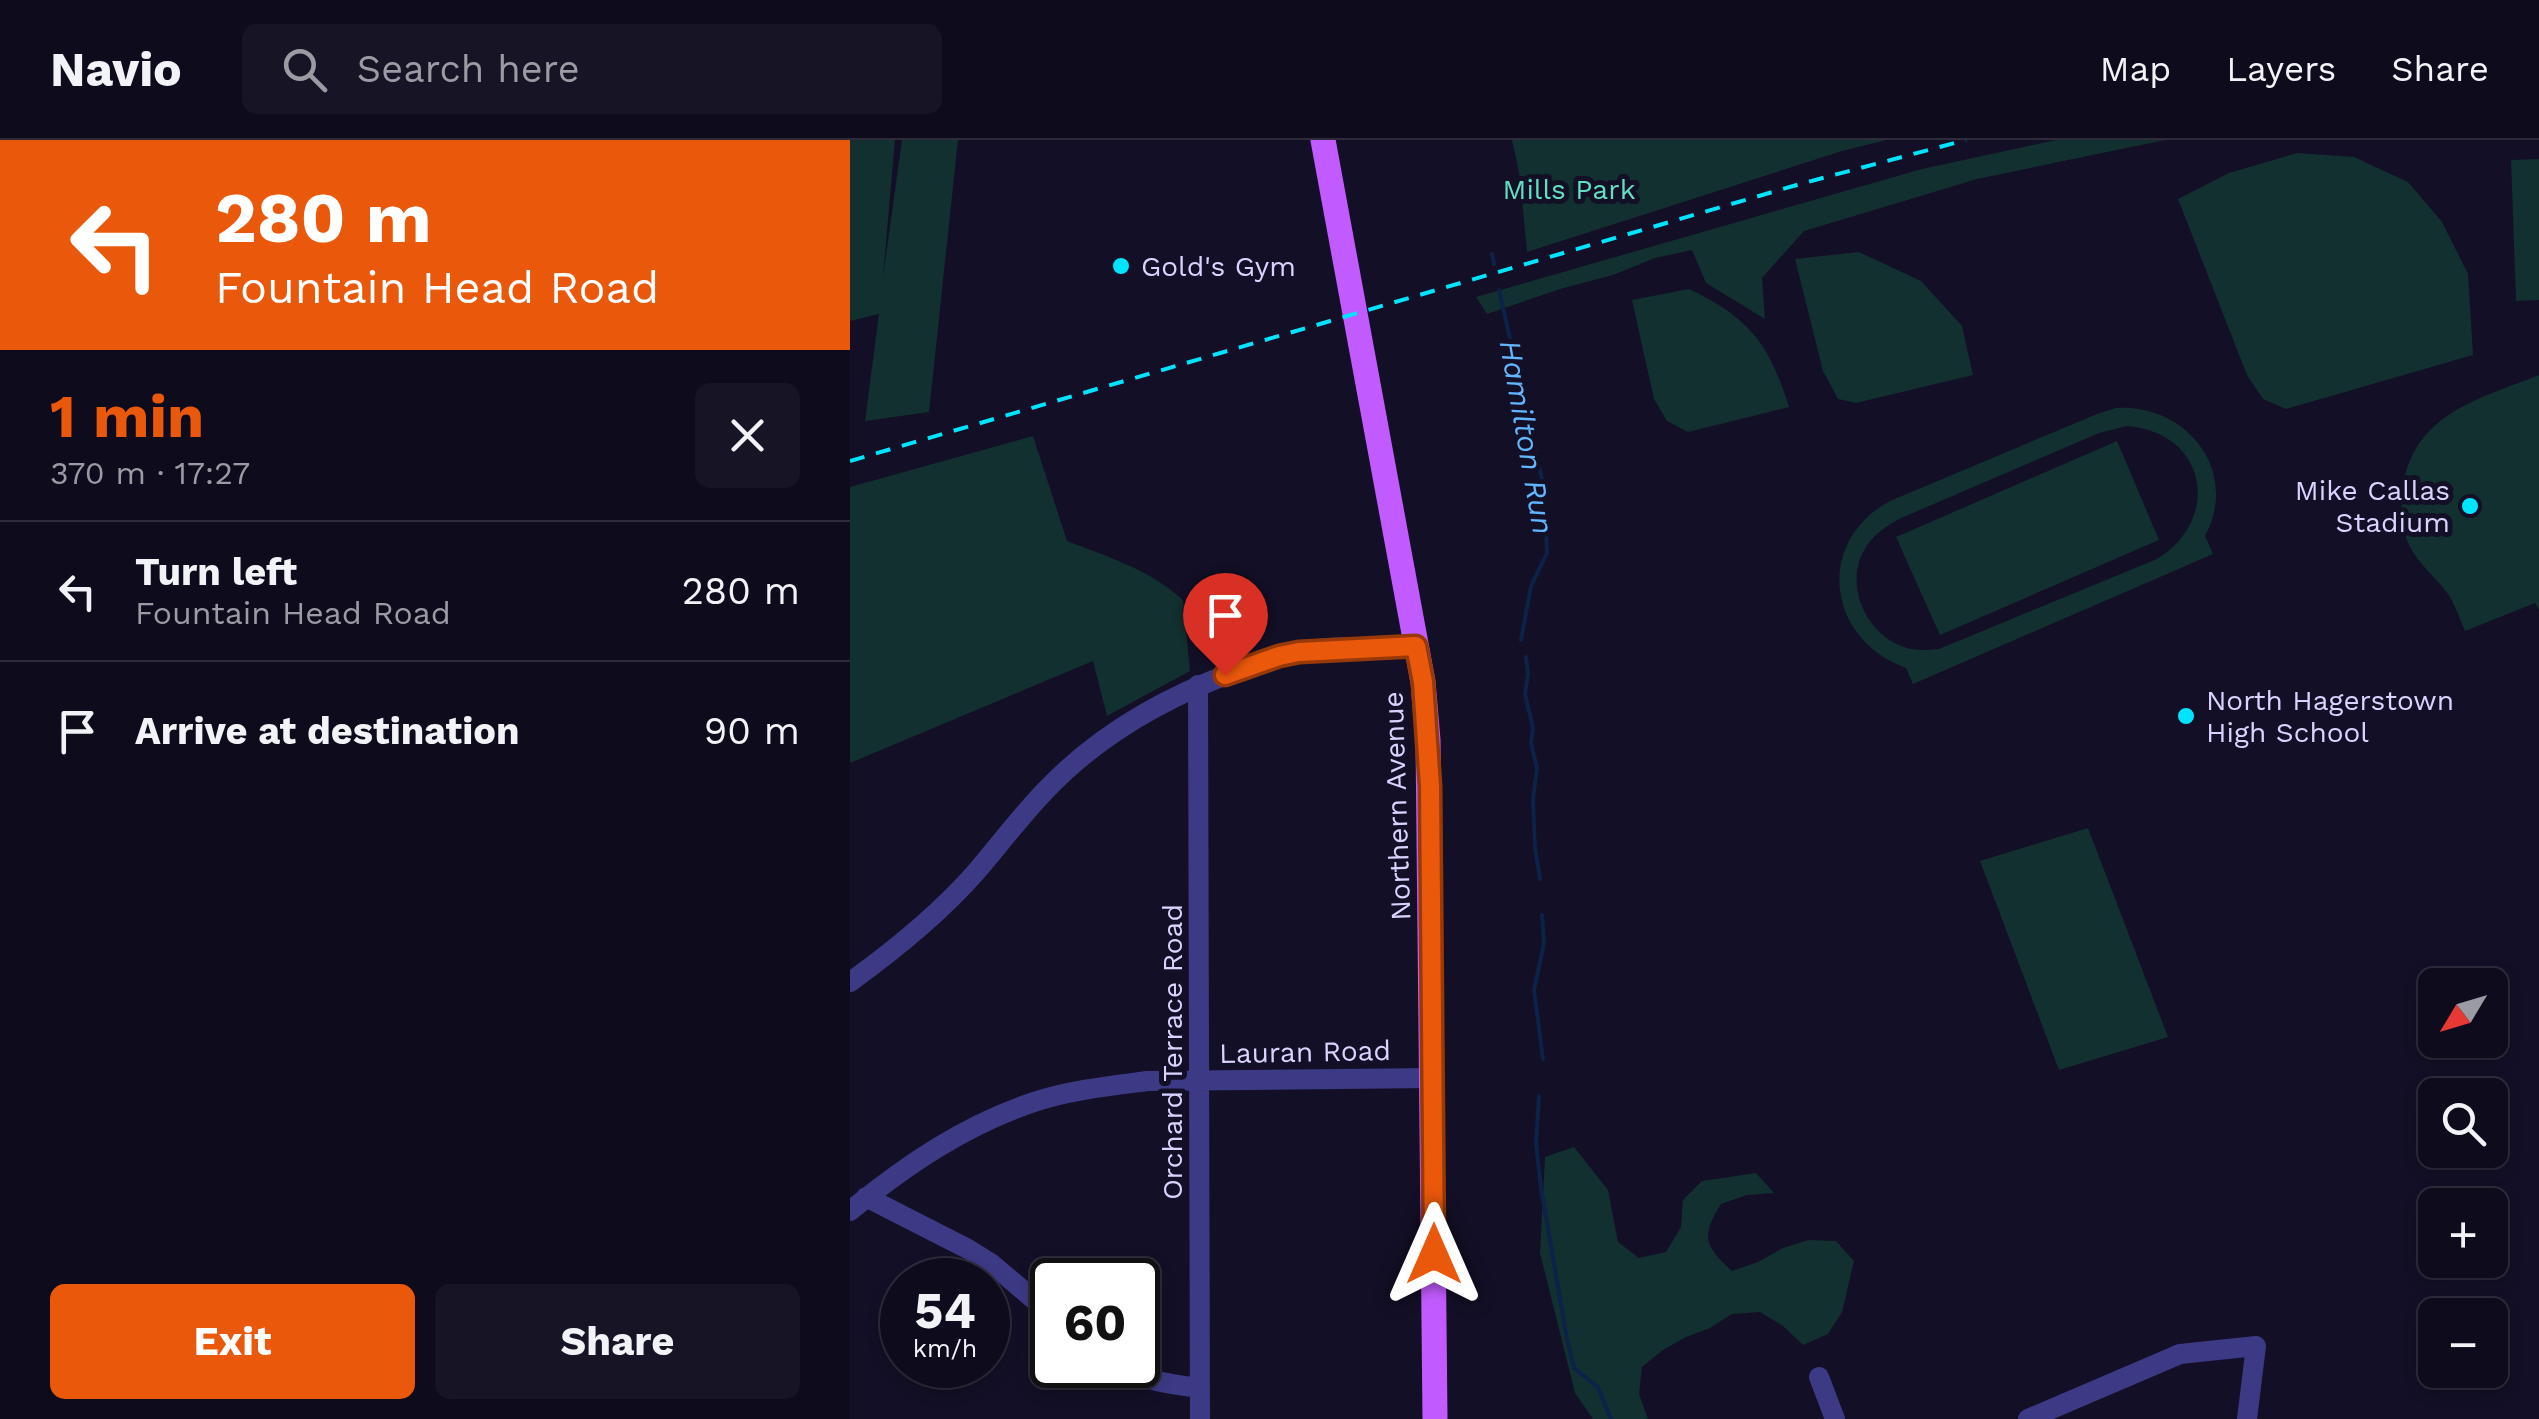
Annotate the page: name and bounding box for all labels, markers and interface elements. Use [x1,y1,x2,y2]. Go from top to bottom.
search box [242,24,942,114]
text: Navio [50,41,182,98]
icon: search [277,42,332,97]
text: Search here [357,47,580,91]
text: Map [2100,48,2171,90]
text: Layers [2226,48,2336,90]
text: Share [2391,48,2489,90]
park label: Mills Park [1502,173,1636,206]
text: 280 m [215,177,432,259]
icon: left [50,180,180,310]
place label: Gold's Gym [1141,250,1296,283]
marker: Gold's Gym [1110,255,1132,277]
text: Fountain Head Road [215,261,659,314]
water label: Hamilton Run [1493,337,1561,537]
text: 1 min [50,381,204,452]
button: close [695,383,800,488]
text: 370 m · 17:27 [50,454,250,492]
place label: Mike Callas Stadium [2295,474,2450,539]
marker: Mike Callas Stadium [2459,495,2481,517]
text: Turn left [135,550,297,594]
icon: left [50,564,105,619]
text: 280 m [682,569,800,613]
pin [1183,573,1268,676]
icon: arrive [1198,588,1253,643]
text: Fountain Head Road [135,594,451,632]
place label: North Hagerstown High School [2206,684,2454,749]
street label: Northern Avenue [1377,691,1417,921]
icon: arrive [50,704,105,759]
marker: North Hagerstown High School [2175,705,2197,727]
text: Arrive at destination [135,709,520,753]
text: 90 m [704,709,800,753]
street label: Orchard Terrace Road [1156,904,1189,1200]
north arrow [2418,968,2508,1058]
map controls [2418,968,2508,1388]
street label: Lauran Road [1219,1034,1391,1070]
button: search [2418,1078,2508,1168]
button: + [2418,1188,2508,1278]
position arrow [1382,1202,1486,1306]
speed limit sign: 60 [1030,1258,1160,1388]
text: 54 [914,1281,976,1340]
button: Exit [50,1284,415,1399]
button: Share [435,1284,800,1399]
button: − [2418,1298,2508,1388]
text: km/h [913,1334,977,1363]

